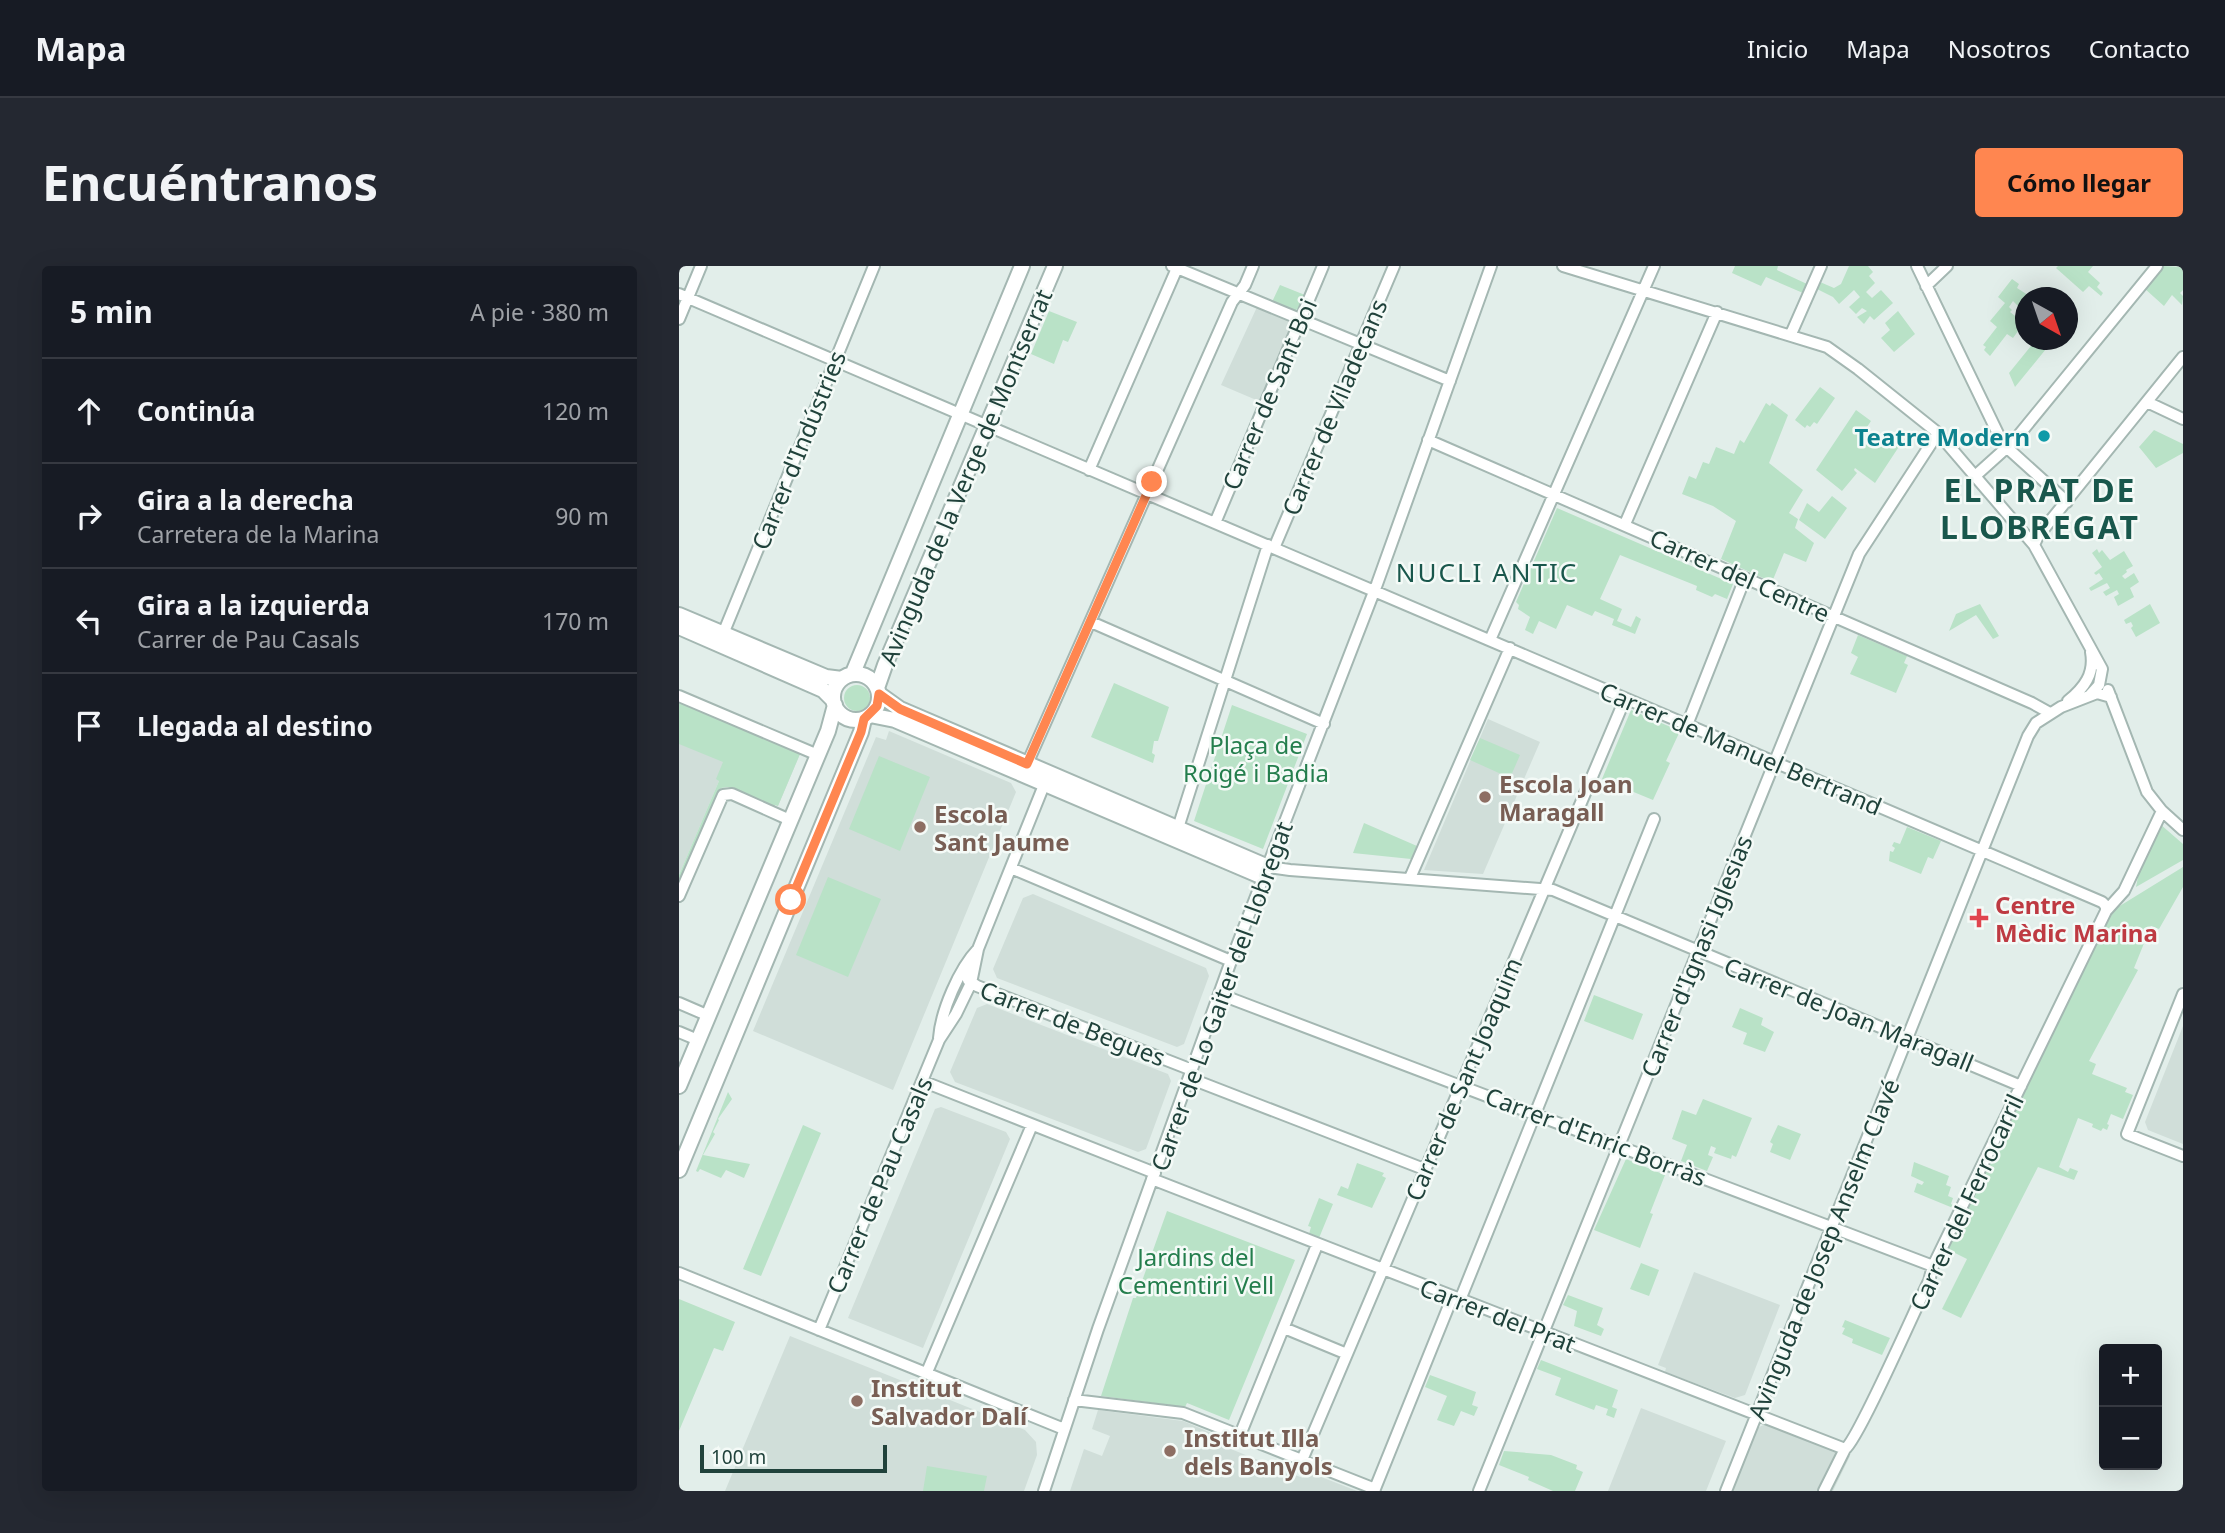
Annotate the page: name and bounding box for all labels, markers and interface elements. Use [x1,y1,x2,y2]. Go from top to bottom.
text: Mapa [35,26,127,71]
text: Inicio [1747,32,1808,65]
text: Mapa [1846,32,1910,65]
text: Nosotros [1948,32,2051,65]
text: Contacto [2089,32,2190,65]
button: Cómo llegar [1975,148,2183,217]
text: Encuéntranos [42,149,378,215]
street label: Avinguda de la Verge de Montserrat [871,284,1060,670]
north arrow [2015,287,2078,350]
text: 5 min [70,291,153,332]
street label: Carrer de Sant Boi [1214,293,1324,495]
street label: Carrer de Viladecans [1273,294,1395,520]
text: A pie · 380 m [470,296,609,328]
street label: Carrer d'Indústries [743,346,853,554]
icon: ahead [70,392,108,430]
text: Continúa [137,393,255,429]
text: 120 m [542,395,609,427]
place label: Teatre Modern [1854,420,2030,453]
marker: Teatre Modern [2036,428,2052,444]
route end [1136,466,1167,497]
district label: EL PRAT DE LLOBREGAT [1940,468,2140,548]
text: Gira a la derecha [137,482,354,518]
icon: right [70,497,108,535]
text: 90 m [555,500,609,532]
text: Carretera de la Marina [137,518,379,550]
street label: Carrer del Centre [1645,521,1835,629]
district label: NUCLI ANTIC [1396,554,1578,590]
text: Gira a la izquierda [137,587,370,623]
icon: left [70,602,108,640]
text: 170 m [542,605,609,637]
text: Carrer de Pau Casals [137,623,360,655]
street label: Carrer de Manuel Bertrand [1595,674,1887,822]
icon: arrive [70,707,108,745]
text: Llegada al destino [137,708,373,744]
park label: Plaça de Roigé i Badia [1183,728,1329,789]
place label: Escola Joan Maragall [1499,767,1633,828]
marker: Escola Joan Maragall [1477,789,1493,805]
place label: Escola Sant Jaume [934,797,1070,858]
street label: Carrer de Lo Gaiter del Llobregat [1142,816,1300,1175]
marker: Escola Sant Jaume [912,819,928,835]
street label: Carrer d'Ignasi Iglesias [1632,830,1760,1082]
route start [775,884,806,915]
place label: Centre Mèdic Marina [1995,888,2158,949]
marker: Centre Mèdic Marina [1969,908,1989,928]
street label: Carrer de Joan Maragall [1719,949,1979,1079]
street label: Carrer de Sant Joaquim [1397,952,1529,1206]
street label: Carrer de Begues [976,972,1170,1074]
street label: Carrer de Pau Casals [818,1072,940,1298]
street label: Avinguda de Josep Anselm Clavé [1739,1074,1907,1424]
street label: Carrer d'Enric Borràs [1481,1079,1711,1193]
street label: Carrer del Ferrocarril [1901,1088,2031,1316]
park label: Jardins del Cementiri Vell [1118,1240,1274,1301]
street label: Carrer del Prat [1415,1270,1581,1360]
map controls [2099,1344,2162,1470]
button: + [2099,1344,2162,1407]
place label: Institut Salvador Dalí [871,1371,1029,1432]
marker: Institut Salvador Dalí [849,1393,865,1409]
button: − [2099,1407,2162,1470]
place label: Institut Illa dels Banyols [1184,1421,1333,1482]
scale bar [700,1442,887,1474]
marker: Institut Illa dels Banyols [1162,1443,1178,1459]
text: 100 m [711,1444,766,1470]

